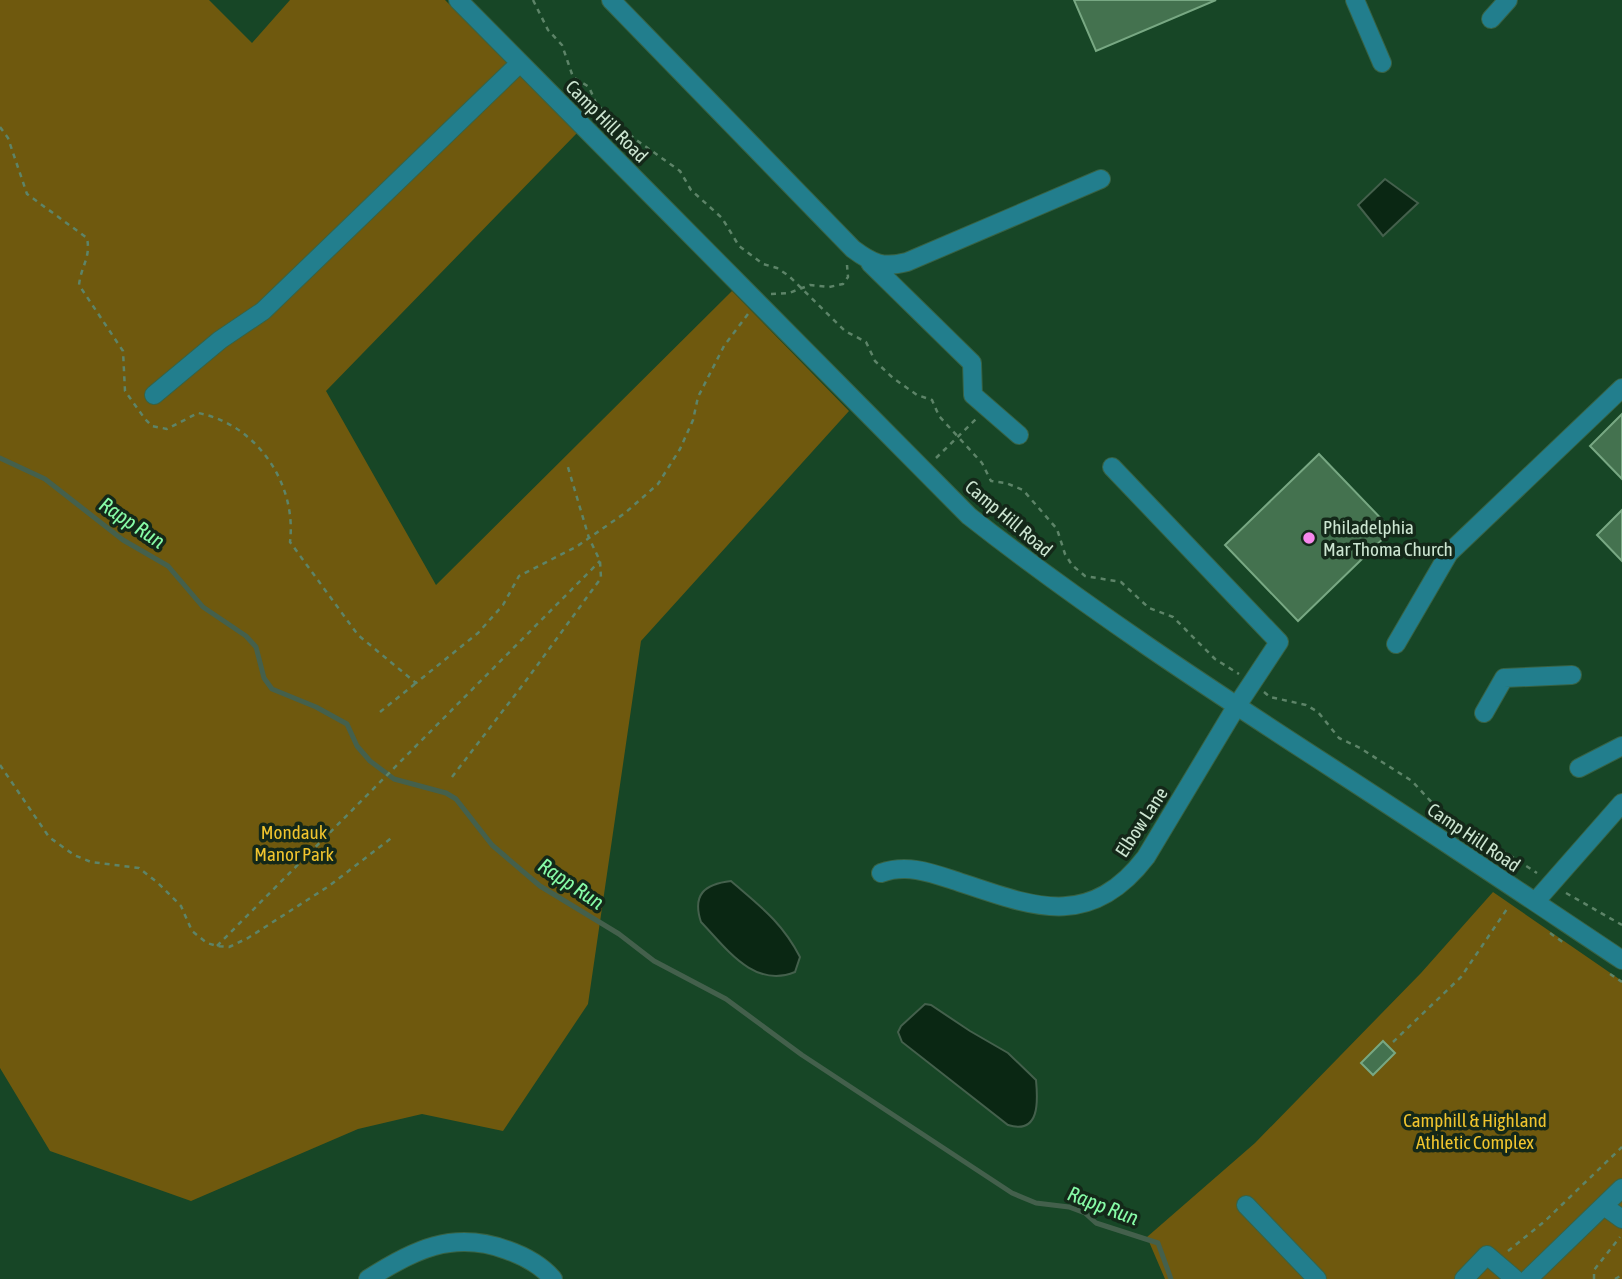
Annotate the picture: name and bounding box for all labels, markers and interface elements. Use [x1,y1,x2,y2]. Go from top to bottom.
street label: Camp Hill Road [561,75,653,167]
street label: Camp Hill Road [961,475,1057,561]
water label: Rapp Run [95,492,170,553]
place label: Philadelphia Mar Thoma Church [1323,516,1453,560]
marker: Philadelphia Mar Thoma Church [1301,530,1317,546]
street label: Elbow Lane [1110,783,1172,861]
street label: Camp Hill Road [1423,798,1525,876]
park label: Mondauk Manor Park [254,821,334,865]
water label: Rapp Run [534,853,609,914]
park label: Camphill & Highland Athletic Complex [1403,1109,1547,1153]
water label: Rapp Run [1065,1181,1142,1230]

